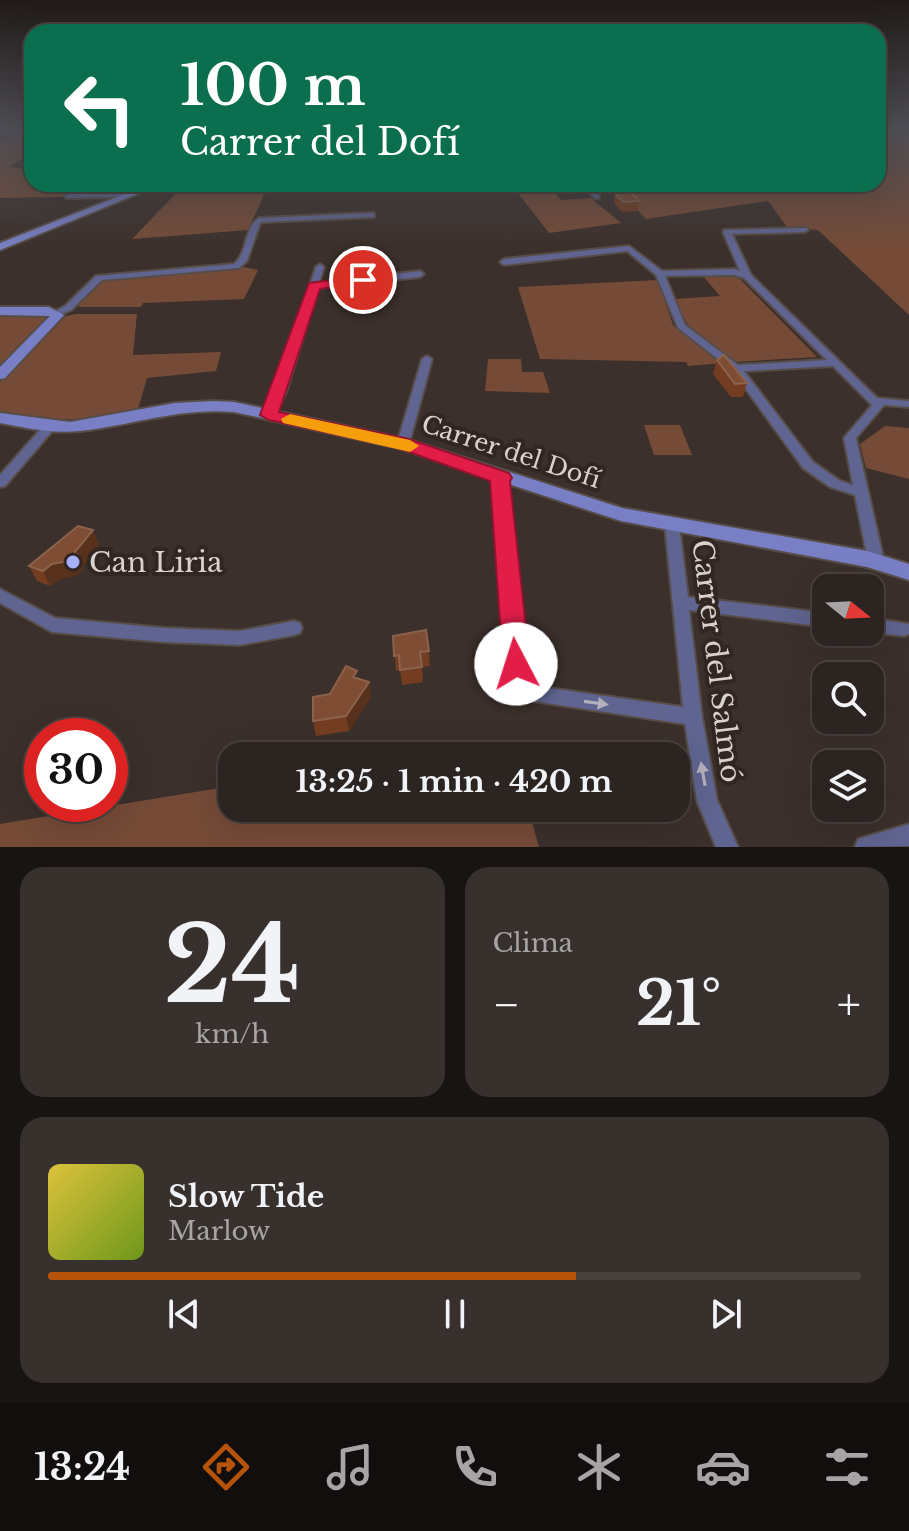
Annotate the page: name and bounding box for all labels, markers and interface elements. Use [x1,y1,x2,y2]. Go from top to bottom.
text: 100 m [180,51,366,120]
icon: left [48,56,152,160]
text: Carrer del Dofí [180,120,459,165]
pin [329,246,397,314]
icon: arrive [341,258,385,302]
street label: Carrer del Dofí [418,409,605,494]
street label: Carrer del Salmó [684,538,749,784]
place label: Can Liria [89,545,223,580]
marker: Can Liria [64,553,82,571]
north arrow [812,574,884,646]
map controls [812,574,884,822]
position arrow [474,622,558,706]
button: search [812,662,884,734]
one-way arrow [584,697,609,710]
speed limit sign: 30 [24,718,128,822]
button: layers [812,750,884,822]
one-way arrow [696,761,708,786]
text: 13:25 · 1 min · 420 m [295,763,613,800]
text: 24 [164,901,301,1030]
text: Clima [493,927,573,959]
text: 21° [636,967,721,1041]
text: − [493,977,520,1032]
text: + [837,977,861,1032]
text: km/h [195,1018,269,1050]
text: Slow Tide [168,1178,324,1215]
text: Marlow [168,1215,270,1247]
icon: previous [162,1292,206,1336]
icon: pause [433,1292,477,1336]
icon: next [704,1292,748,1336]
icon: directions [198,1439,254,1495]
icon: music [322,1439,378,1495]
icon: phone [447,1439,503,1495]
icon: climate [571,1439,627,1495]
icon: car [695,1439,751,1495]
icon: filters [819,1439,875,1495]
text: 13:24 [34,1445,130,1490]

